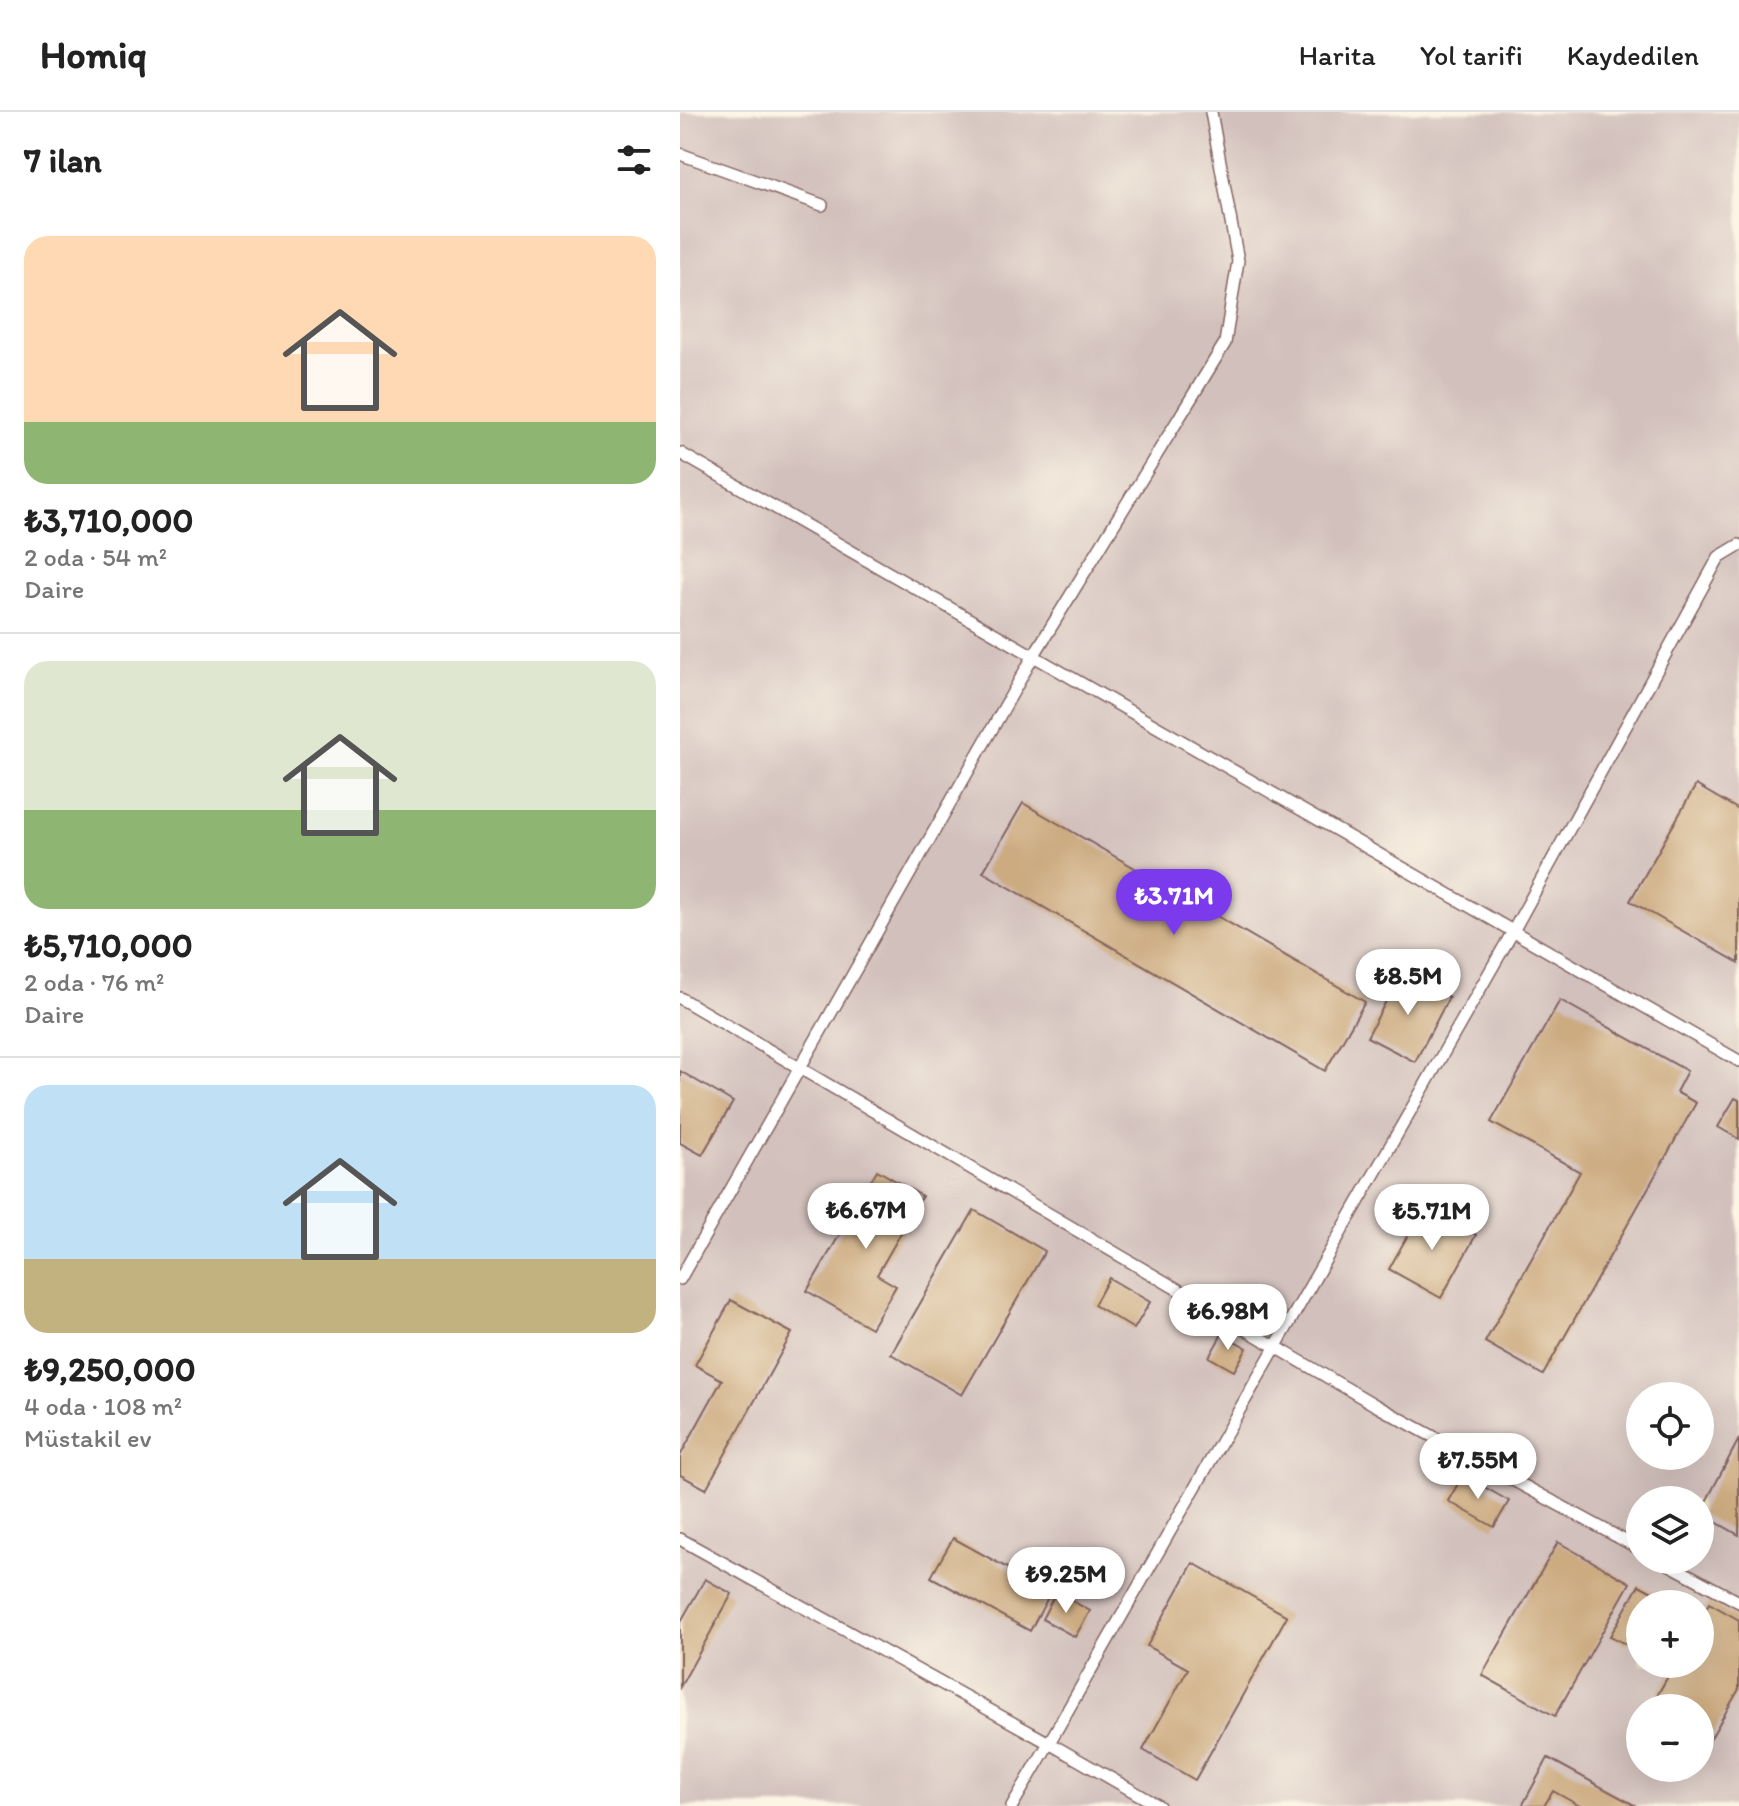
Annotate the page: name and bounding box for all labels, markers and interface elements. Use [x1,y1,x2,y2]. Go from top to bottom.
text: Homiq [40,32,147,78]
text: Harita [1299,38,1376,72]
text: Yol tarifi [1420,38,1523,72]
text: Kaydedilen [1567,38,1699,72]
icon: filters [612,138,656,182]
text: 7 ilan [24,140,102,181]
icon: home [268,288,412,432]
text: ₺3,710,000 [24,500,193,541]
text: 2 oda · 54 m² [24,541,167,573]
text: Daire [24,573,84,605]
icon: home [268,713,412,857]
pin: ₺3.71M [1109,869,1239,937]
text: ₺3.71M [1134,879,1214,911]
text: ₺5,710,000 [24,925,193,966]
pin: ₺8.5M [1352,949,1464,1017]
text: ₺8.5M [1374,959,1442,991]
text: 2 oda · 76 m² [24,966,164,998]
text: Daire [24,998,84,1030]
icon: home [268,1137,412,1281]
pin: ₺6.67M [801,1183,931,1251]
pin: ₺5.71M [1367,1184,1497,1252]
text: ₺6.67M [825,1193,907,1225]
text: ₺5.71M [1392,1194,1472,1226]
pin: ₺6.98M [1163,1284,1293,1352]
text: ₺6.98M [1187,1294,1269,1326]
text: ₺9,250,000 [24,1349,196,1390]
map controls [1626,1382,1714,1782]
button: locate [1626,1382,1714,1470]
text: 4 oda · 108 m² [24,1390,182,1422]
text: Müstakil ev [24,1422,152,1454]
pin: ₺7.55M [1413,1433,1543,1501]
text: ₺7.55M [1437,1443,1519,1475]
button: layers [1626,1486,1714,1574]
pin: ₺9.25M [1001,1547,1131,1615]
text: ₺9.25M [1025,1557,1107,1589]
button: + [1626,1590,1714,1678]
button: − [1626,1694,1714,1782]

